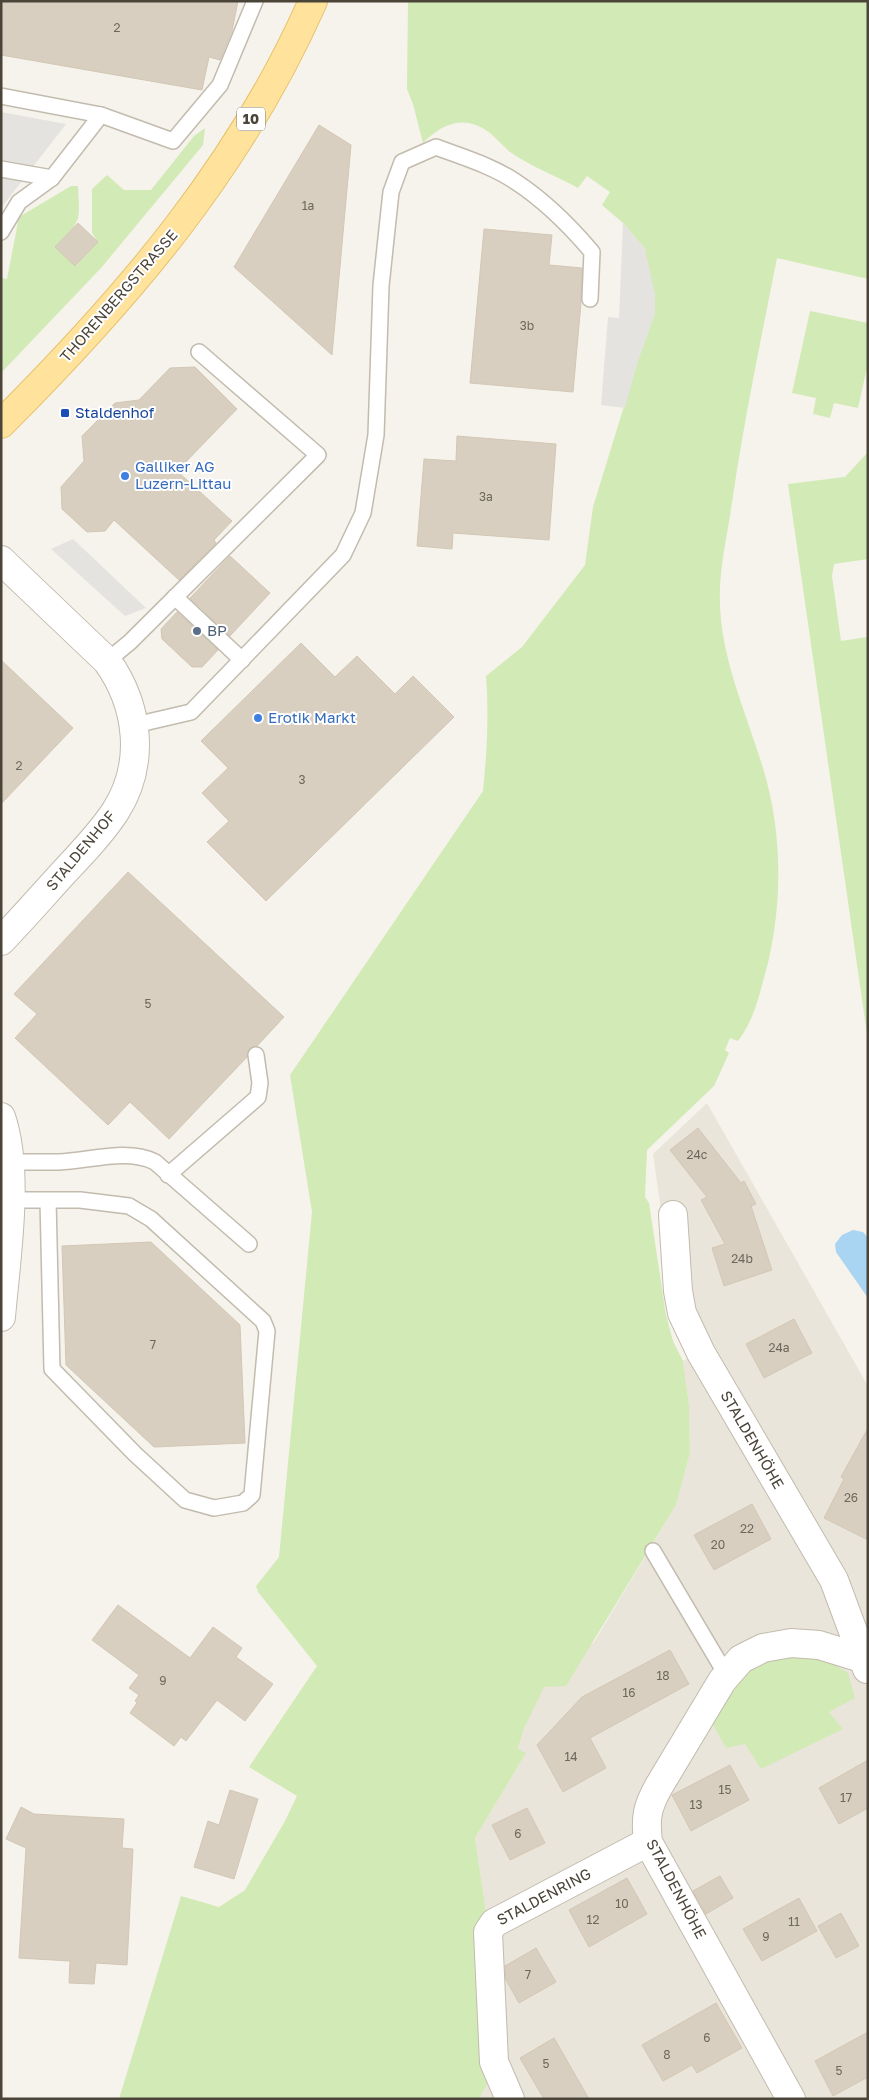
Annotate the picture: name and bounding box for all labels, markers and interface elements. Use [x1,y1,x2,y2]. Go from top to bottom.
house number: 2 [114,20,121,35]
road number: 10 [237,108,265,130]
house number: 1a [302,198,314,213]
street label: THORENBERGSTRASSE [56,225,181,365]
house number: 3b [520,318,534,333]
place label: Staldenhof [75,403,155,421]
marker: Staldenhof [59,407,71,419]
place label: Galliker AG Luzern-Littau [135,457,231,492]
marker: Galliker AG Luzern-Littau [119,470,131,482]
house number: 3a [479,489,493,504]
place label: BP [207,621,227,639]
marker: BP [191,625,203,637]
place label: Erotik Markt [268,708,356,726]
marker: Erotik Markt [252,712,264,724]
house number: 2 [16,758,23,773]
house number: 3 [298,772,306,787]
street label: STALDENHOF [42,807,119,894]
house number: 5 [145,996,152,1011]
house number: 24c [687,1147,708,1162]
house number: 24b [731,1251,753,1266]
house number: 7 [150,1337,156,1352]
house number: 24a [768,1340,790,1355]
street label: STALDENHÖHE [718,1387,788,1492]
house number: 26 [844,1490,858,1505]
house number: 22 [740,1521,754,1536]
house number: 20 [711,1537,725,1552]
house number: 18 [656,1668,670,1683]
house number: 9 [159,1673,167,1688]
house number: 16 [622,1685,636,1700]
house number: 14 [564,1749,578,1764]
house number: 15 [719,1782,731,1797]
house number: 17 [840,1790,852,1805]
house number: 13 [690,1797,702,1812]
house number: 6 [514,1826,522,1841]
street label: STALDENHÖHE [643,1836,711,1941]
street label: STALDENRING [493,1864,594,1928]
house number: 10 [615,1896,629,1911]
house number: 12 [587,1912,599,1927]
house number: 11 [788,1914,800,1929]
house number: 9 [762,1929,770,1944]
house number: 7 [525,1967,531,1982]
house number: 6 [703,2030,711,2045]
house number: 8 [663,2047,671,2062]
house number: 5 [543,2056,550,2071]
house number: 5 [836,2063,843,2078]

